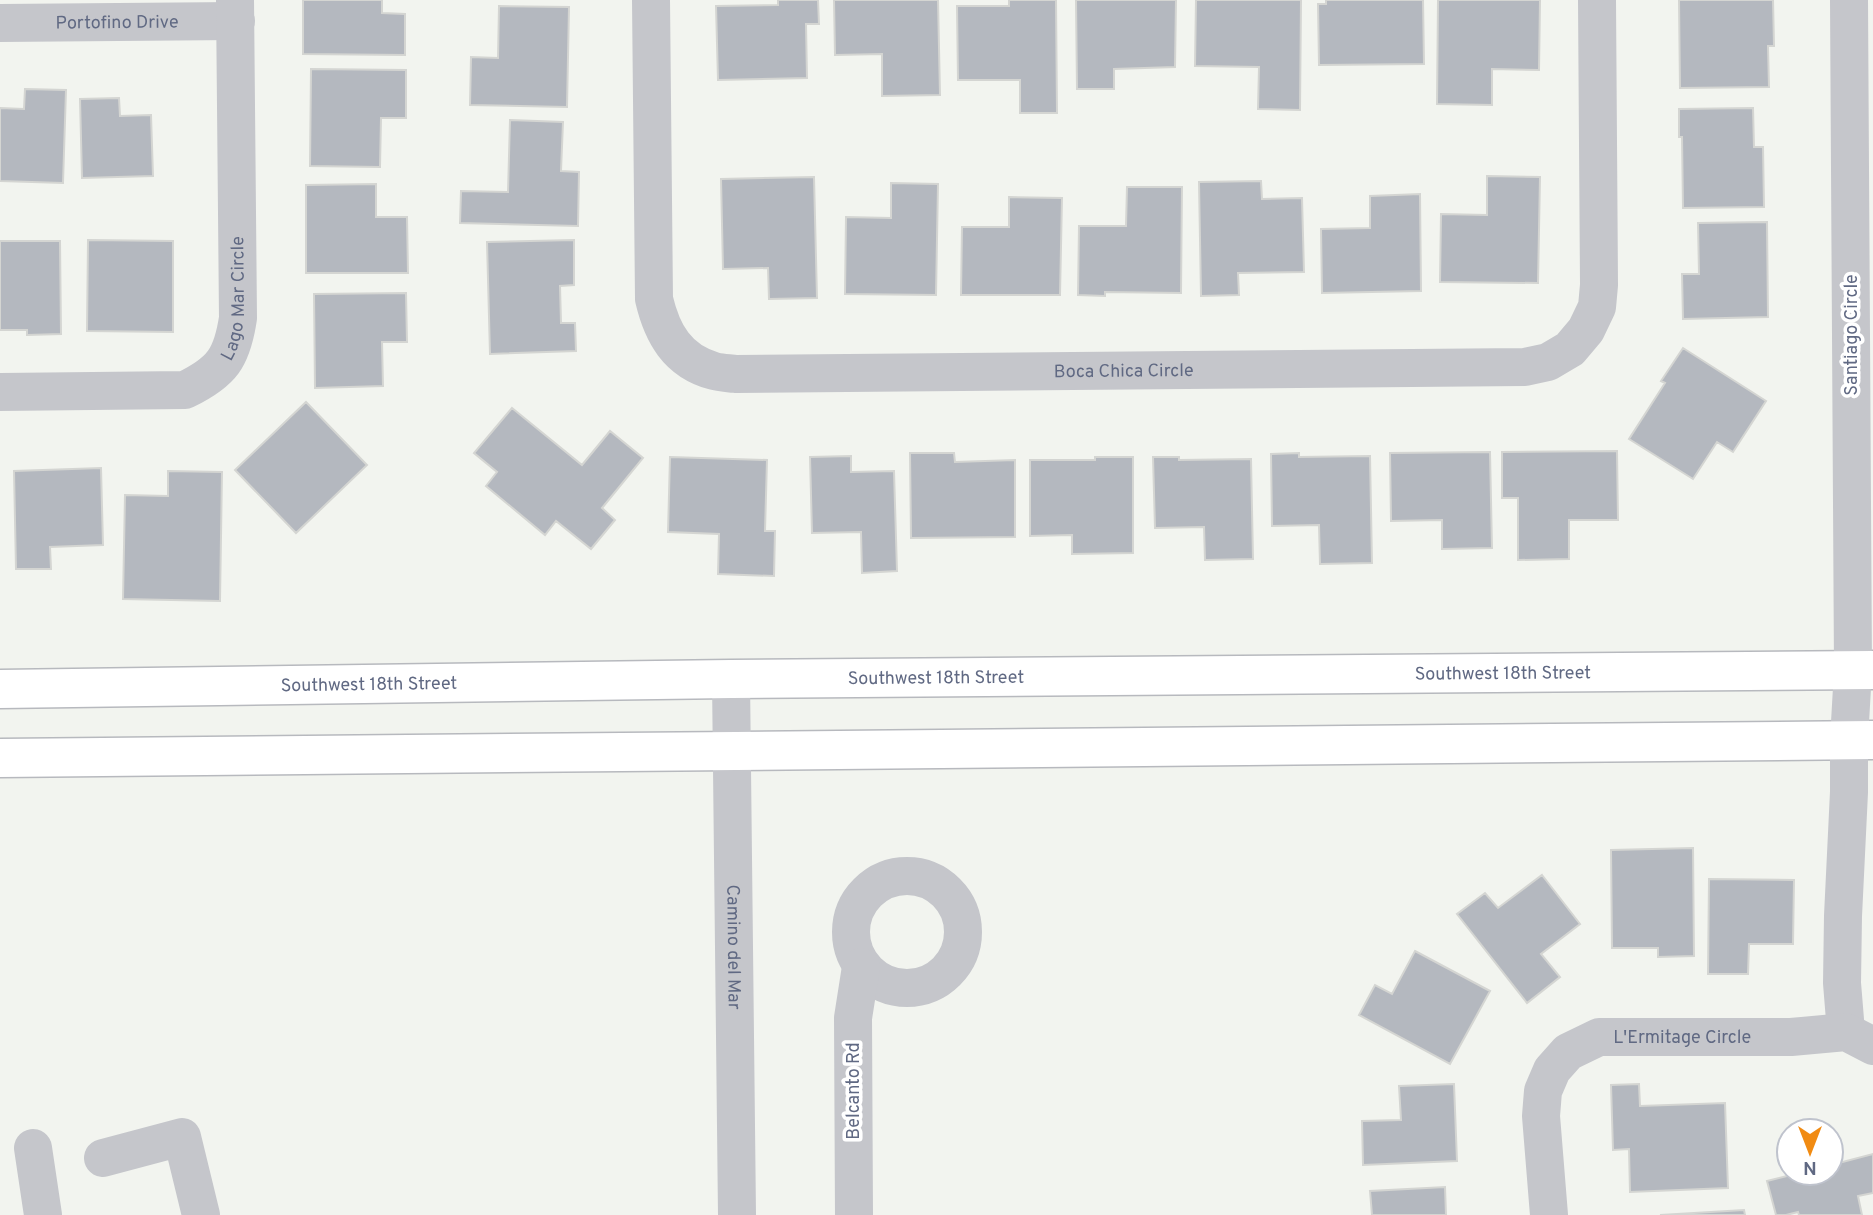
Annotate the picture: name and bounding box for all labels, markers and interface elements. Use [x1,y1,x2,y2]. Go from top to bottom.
street label: Portofino Drive [55,11,179,36]
street label: Lago Mar Circle [217,236,251,365]
street label: Santiago Circle [1841,274,1864,396]
street label: Boca Chica Circle [1054,360,1194,384]
street label: Southwest 18th Street [1415,662,1591,687]
street label: Southwest 18th Street [848,667,1024,691]
street label: Southwest 18th Street [281,673,457,698]
street label: Camino del Mar [720,884,745,1010]
street label: L'Ermitage Circle [1613,1027,1751,1050]
street label: Belcanto Rd [843,1042,866,1140]
north arrow [1775,1117,1845,1187]
text: N [1803,1155,1817,1179]

